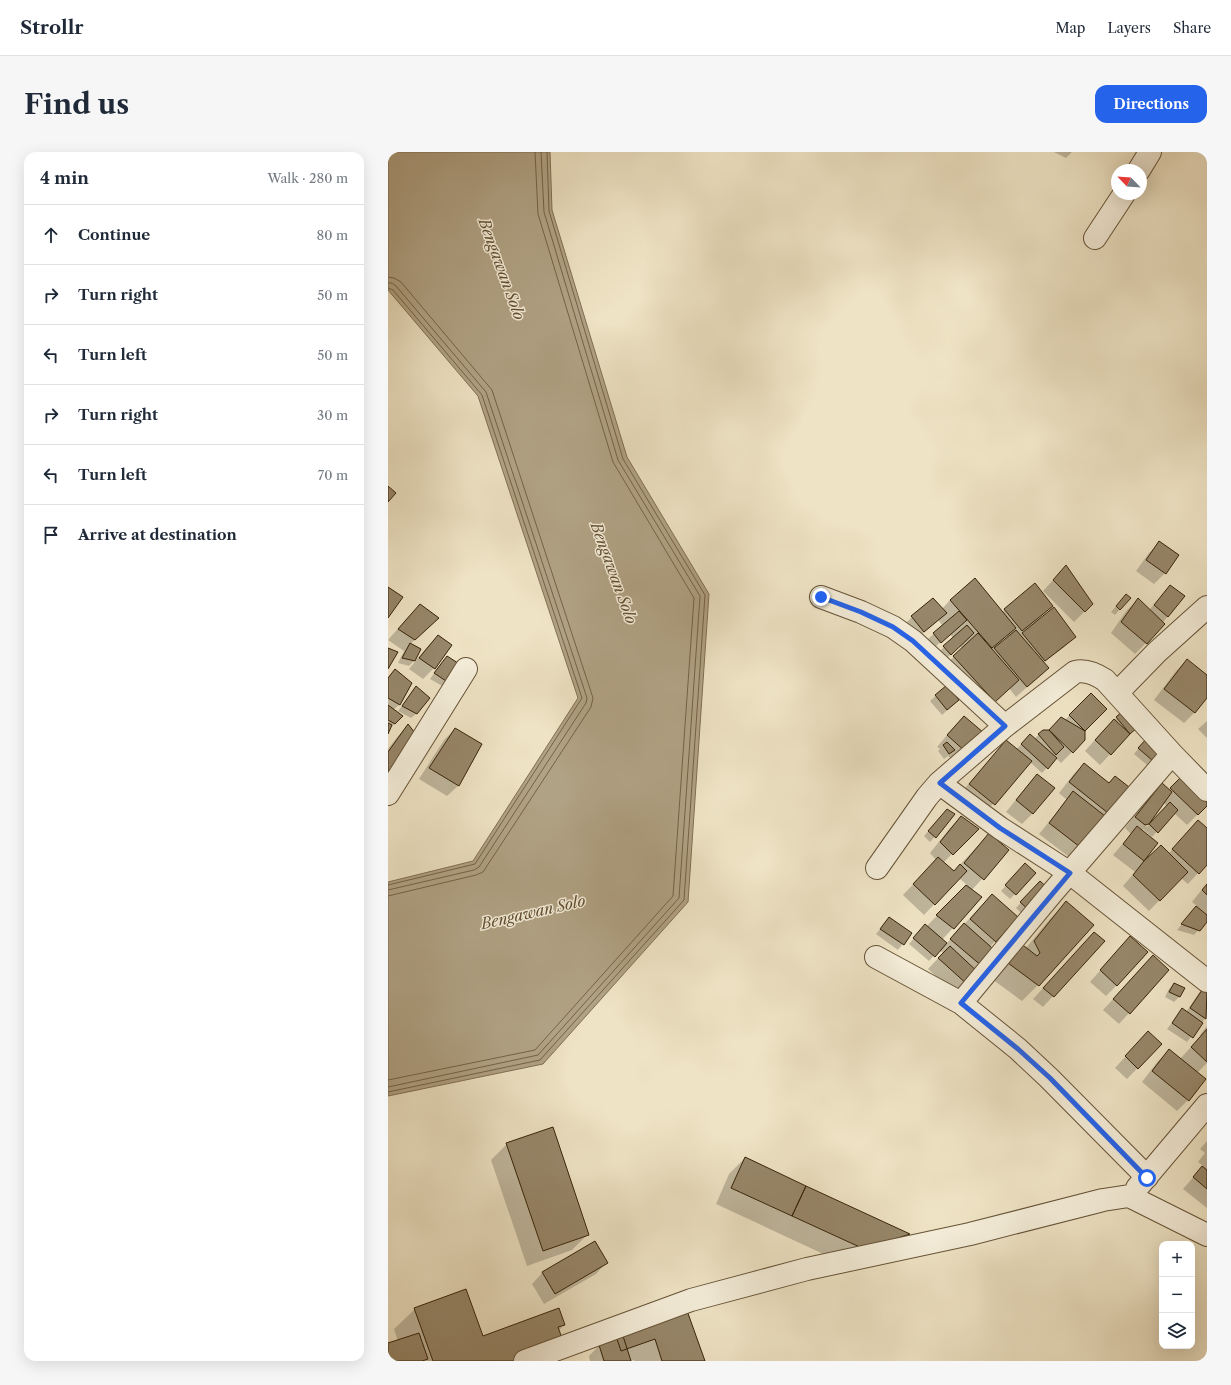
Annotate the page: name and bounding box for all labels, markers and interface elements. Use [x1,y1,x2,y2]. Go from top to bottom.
text: Strollr [20,16,84,39]
text: Map [1055,19,1085,37]
text: Layers [1107,19,1151,37]
text: Share [1173,19,1211,37]
button: Directions [1095,85,1207,123]
text: Find us [24,87,129,121]
north arrow [1111,164,1147,200]
text: 4 min [40,168,89,188]
text: Walk · 280 m [267,170,348,186]
water label: Bengawan Solo [474,215,529,322]
icon: ahead [40,224,62,246]
text: Continue [78,225,150,244]
text: 80 m [316,227,348,243]
icon: right [40,284,62,306]
text: Turn right [78,285,158,304]
text: 50 m [317,287,348,303]
icon: left [40,344,62,366]
text: Turn left [78,345,147,364]
text: 50 m [317,347,348,363]
icon: right [40,404,62,426]
text: Turn right [78,405,158,424]
text: 30 m [317,407,348,423]
icon: left [40,464,62,486]
text: Turn left [78,465,147,484]
text: 70 m [318,467,348,483]
water label: Bengawan Solo [586,519,641,626]
icon: arrive [40,524,62,546]
text: Arrive at destination [78,525,237,544]
route end [812,588,830,606]
water label: Bengawan Solo [478,891,587,933]
route start [1138,1169,1156,1187]
map controls [1159,1241,1195,1349]
button: + [1159,1241,1195,1277]
button: − [1159,1277,1195,1313]
button: layers [1159,1313,1195,1349]

